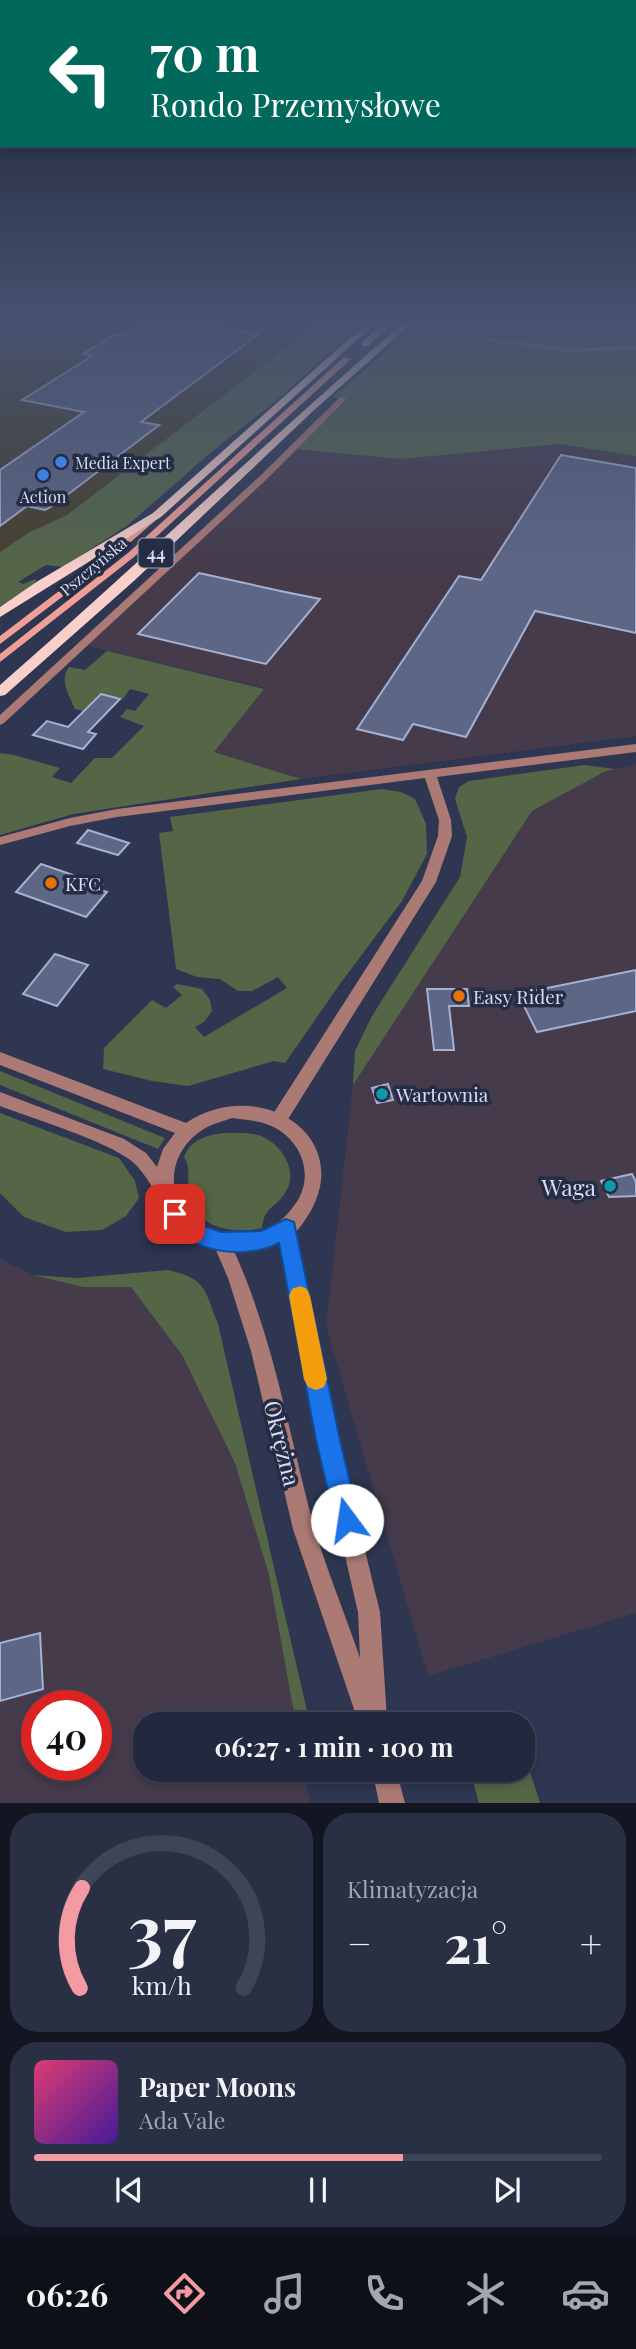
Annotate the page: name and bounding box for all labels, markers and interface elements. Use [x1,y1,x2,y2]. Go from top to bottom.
text: 70 m [150,19,260,84]
icon: left [35,28,126,119]
text: Rondo Przemysłowe [150,82,441,125]
place label: Media Expert [75,452,171,473]
marker: Media Expert [53,454,69,470]
marker: Action [35,467,51,483]
place label: Action [19,486,67,507]
street label: Pszczyńska [55,532,131,600]
road number: 44 [138,538,174,568]
place label: KFC [65,870,101,896]
marker: KFC [43,875,59,891]
place label: Easy Rider [473,983,564,1009]
marker: Easy Rider [451,988,467,1004]
place label: Wartownia [395,1081,489,1107]
marker: Wartownia [374,1086,390,1102]
place label: Waga [541,1171,597,1202]
marker: Waga [602,1178,618,1194]
pin [145,1184,205,1244]
icon: arrive [156,1195,194,1233]
street label: Okrężna [257,1397,309,1489]
position arrow [310,1483,384,1557]
speed limit sign: 40 [21,1690,112,1781]
text: 06:27 · 1 min · 100 m [214,1729,454,1764]
text: Klimatyzacja [347,1873,478,1904]
text: 37 [127,1880,197,1977]
text: 21° [444,1908,507,1977]
text: − [347,1917,372,1968]
text: + [580,1917,602,1968]
text: km/h [132,1968,192,2001]
text: Paper Moons [139,2069,296,2104]
text: Ada Vale [139,2104,226,2135]
icon: previous [110,2171,148,2209]
icon: pause [299,2171,337,2209]
icon: next [488,2171,526,2209]
icon: directions [160,2269,209,2318]
icon: music [260,2269,309,2318]
icon: phone [360,2269,409,2318]
icon: climate [461,2269,510,2318]
icon: car [561,2269,610,2318]
text: 06:26 [26,2272,108,2315]

